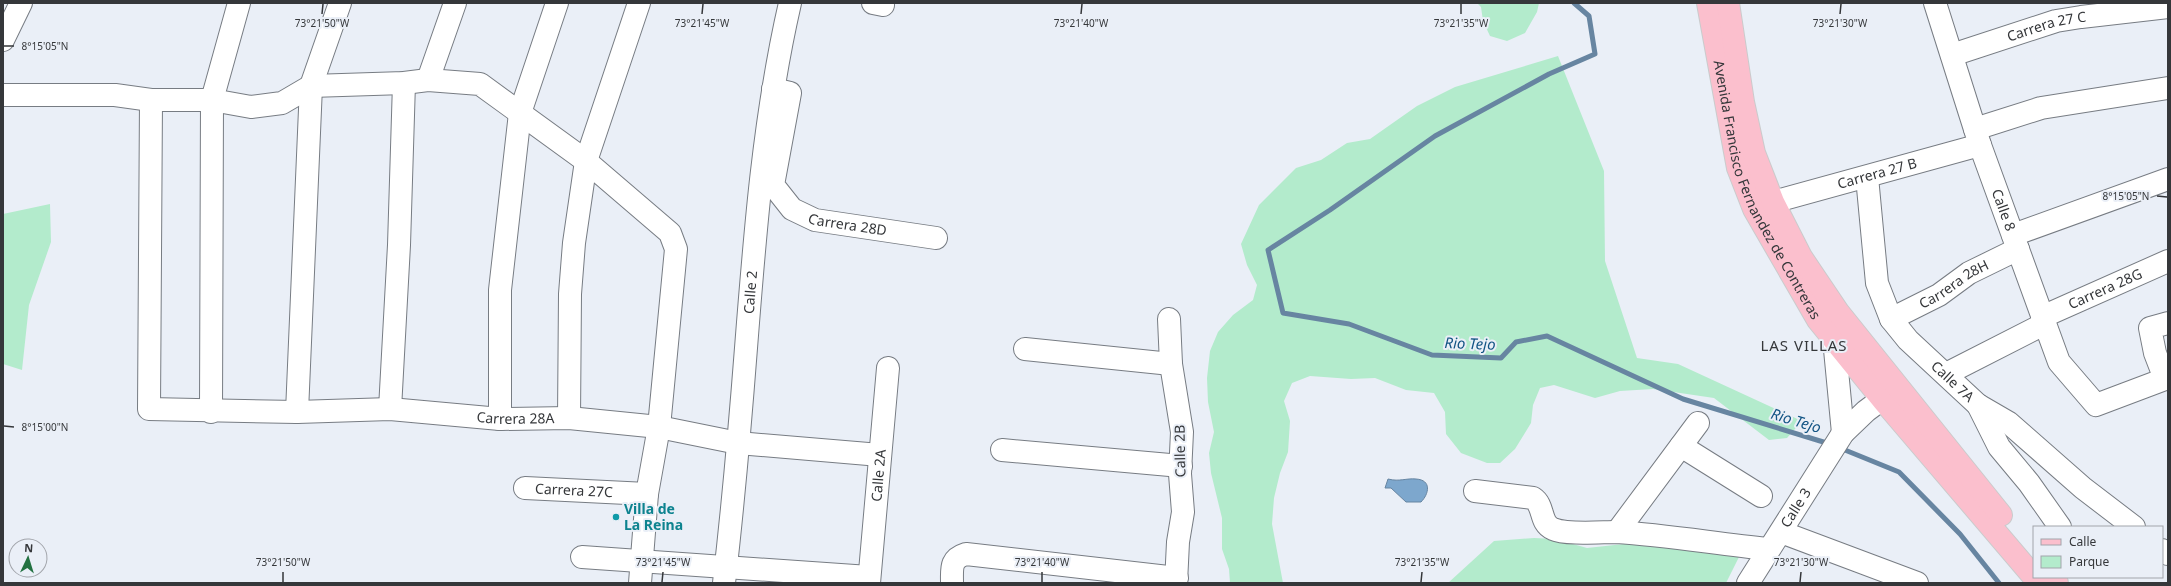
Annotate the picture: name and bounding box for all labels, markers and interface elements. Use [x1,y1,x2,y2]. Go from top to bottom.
street label: Carrera 27 C [2004,6,2087,45]
text: 73°21'50"W [295,16,350,30]
text: 73°21'45"W [675,16,730,30]
text: 73°21'40"W [1054,16,1109,30]
text: 73°21'35"W [1434,16,1489,30]
text: 73°21'30"W [1813,16,1868,30]
text: 8°15'05"N [22,39,68,53]
street label: Avenida Francisco Fernandez de Contreras [1710,59,1826,323]
street label: Carrera 27 B [1835,153,1919,193]
street label: Calle 8 [1988,186,2020,233]
text: 8°15'05"N [2103,189,2149,203]
street label: Carrera 28D [805,208,888,240]
street label: Carrera 28H [1915,255,1992,313]
street label: Carrera 28G [2065,264,2145,313]
street label: Calle 2 [739,270,761,315]
water label: Rio Tejo [1444,332,1496,354]
district label: LAS VILLAS [1760,335,1848,355]
street label: Calle 7A [1927,356,1979,406]
water label: Rio Tejo [1769,403,1824,437]
street label: Carrera 28A [476,407,555,428]
text: 8°15'00"N [22,420,68,434]
street label: Calle 2B [1170,425,1189,477]
street label: Calle 2A [866,448,890,502]
street label: Carrera 27C [535,479,613,501]
street label: Calle 3 [1776,484,1815,531]
place label: Villa de La Reina [624,499,683,534]
marker: Villa de La Reina [611,512,621,522]
legend [2033,526,2163,578]
text: Calle [2069,533,2097,550]
north arrow [8,538,48,578]
text: N [24,540,34,555]
text: Parque [2069,553,2110,570]
text: 73°21'50"W [256,555,311,569]
text: 73°21'45"W [636,555,691,569]
text: 73°21'40"W [1015,555,1070,569]
text: 73°21'35"W [1395,555,1450,569]
text: 73°21'30"W [1774,555,1829,569]

